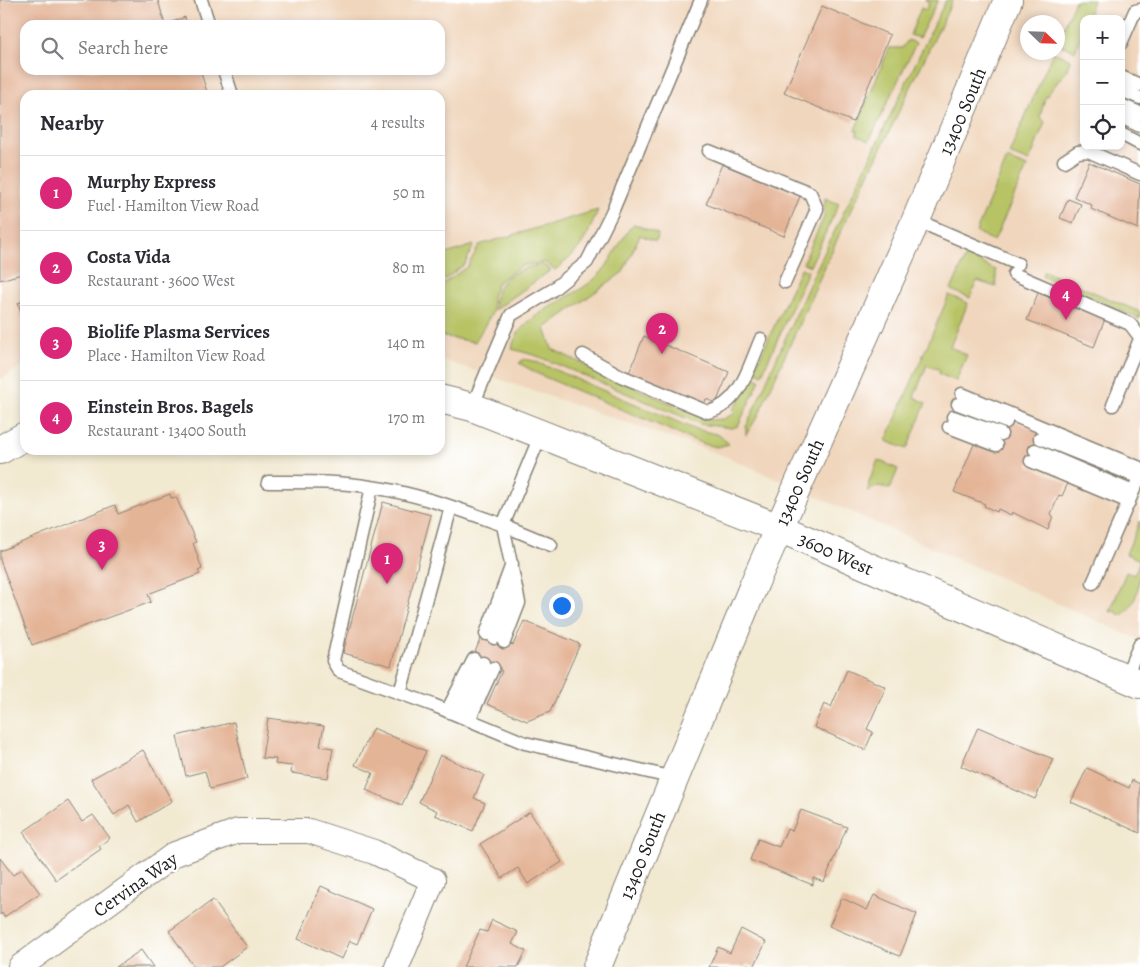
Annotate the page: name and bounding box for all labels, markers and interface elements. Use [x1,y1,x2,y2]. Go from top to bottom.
north arrow [1020,15,1065,60]
map controls [1080,15,1125,150]
button: + [1080,15,1125,60]
search box [20,20,445,75]
icon: search [38,34,66,62]
text: Search here [78,35,168,61]
button: − [1080,60,1125,105]
street label: 13400 South [933,64,993,159]
button: locate [1080,105,1125,150]
text: Nearby [40,109,103,137]
text: 4 results [371,112,425,134]
text: Murphy Express [87,169,216,195]
text: 1 [53,182,59,204]
text: 50 m [393,182,425,204]
text: Fuel · Hamilton View Road [87,195,259,217]
text: Costa Vida [87,244,171,270]
text: 2 [52,257,60,279]
text: 80 m [392,257,425,279]
text: Restaurant · 3600 West [87,270,235,292]
pin: 4 [1050,279,1082,320]
pin: 2 [646,313,678,354]
text: Biolife Plasma Services [87,319,270,345]
text: 3 [53,332,59,354]
text: 140 m [387,332,425,354]
text: Place · Hamilton View Road [87,345,265,367]
text: Einstein Bros. Bagels [87,394,253,420]
text: 4 [52,407,60,429]
text: 170 m [388,407,425,429]
text: Restaurant · 13400 South [87,420,246,442]
street label: 13400 South [769,435,831,530]
street label: 3600 West [794,526,877,582]
pin: 3 [86,529,118,570]
pin: 1 [371,543,403,584]
your location [549,593,575,619]
street label: 13400 South [613,807,672,903]
street label: Cervina Way [88,846,183,923]

